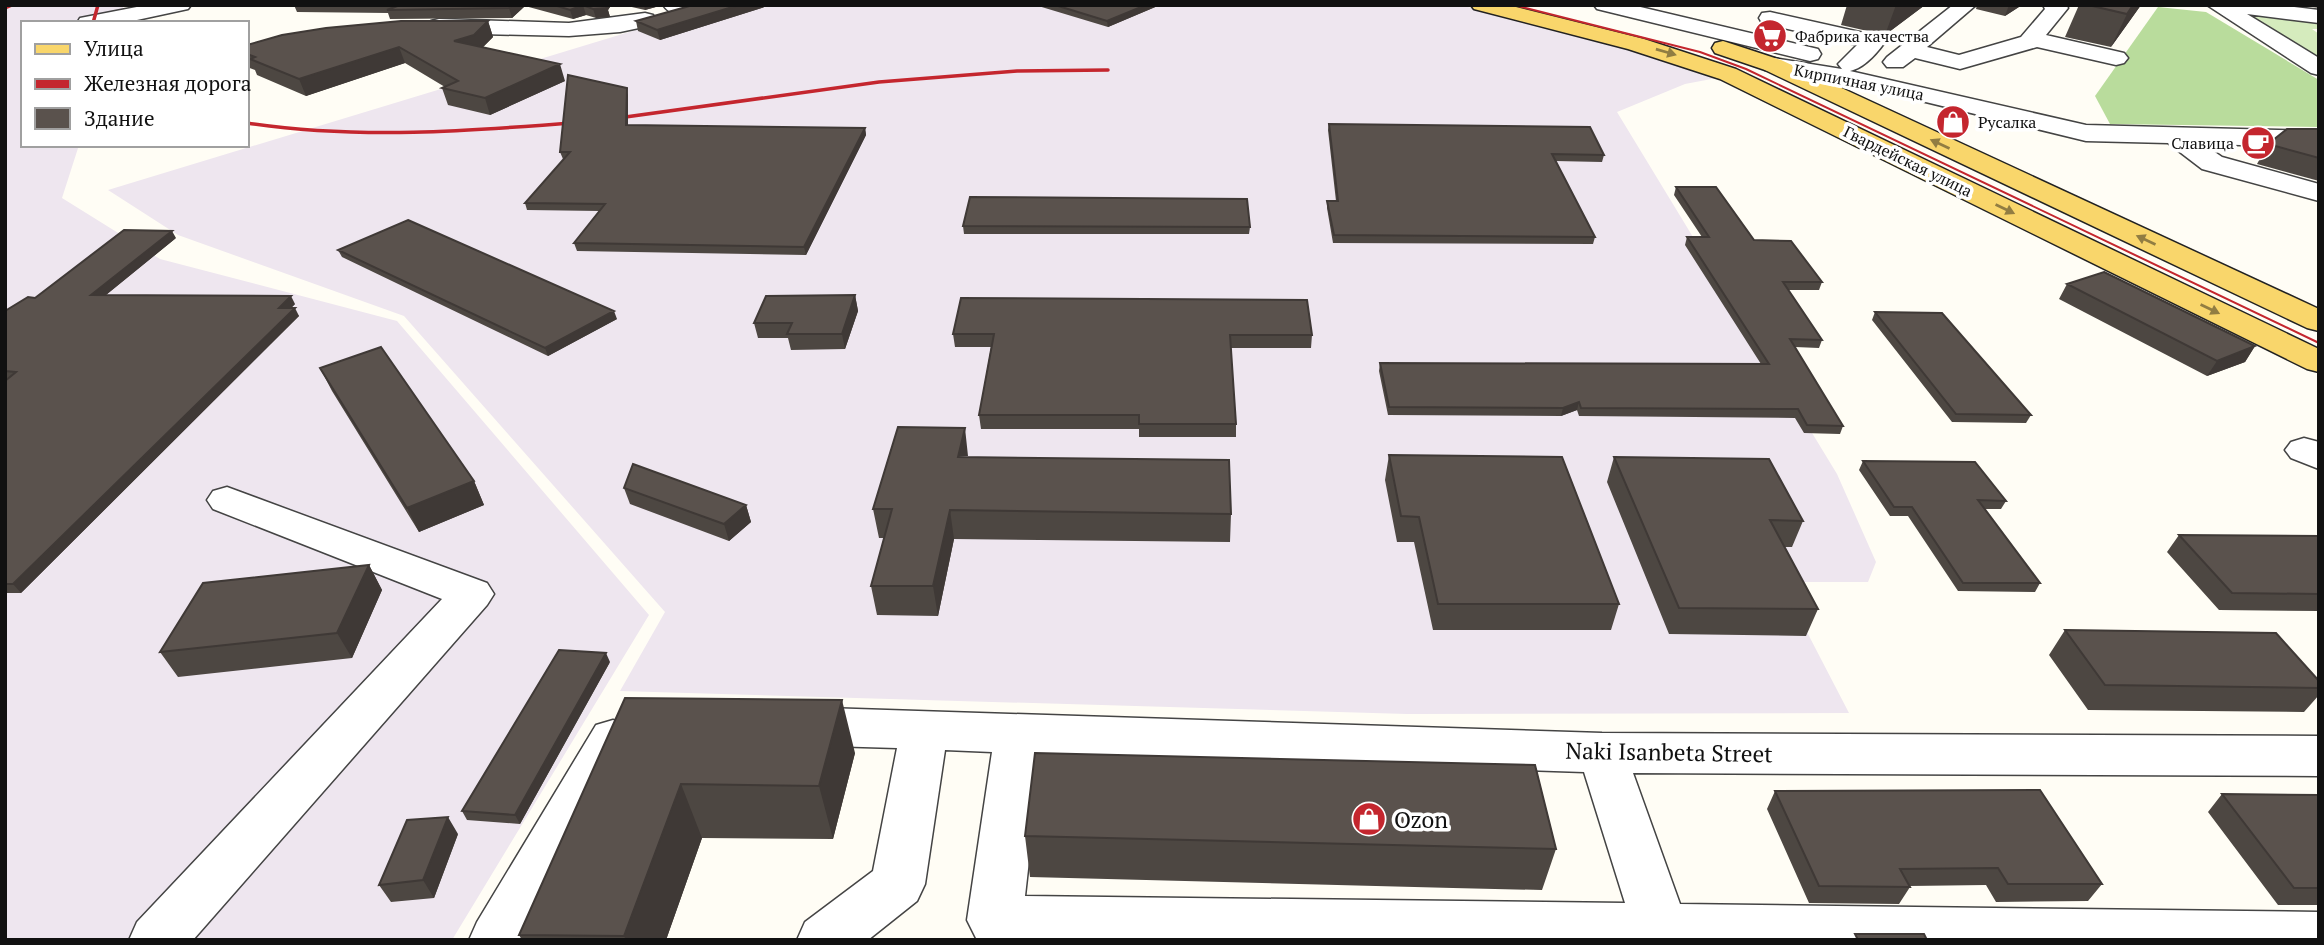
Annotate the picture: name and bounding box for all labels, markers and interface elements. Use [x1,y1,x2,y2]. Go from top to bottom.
supermarket icon: Фабрика качества [1751,17,1789,55]
legend [21,21,248,147]
place label: Фабрика качества [1795,25,1929,47]
text: Улица [84,34,144,62]
one-way arrow [1655,48,1676,58]
street label: Кирпичная улица [1792,59,1926,105]
text: Железная дорога [84,69,252,97]
shop icon: Русалка [1934,103,1972,141]
text: Здание [84,104,155,132]
place label: Русалка [1978,111,2036,133]
street label: Гвардейская улица [1840,120,1976,202]
cafe icon: Славица [2239,124,2277,162]
place label: Славица [2171,132,2234,154]
one-way arrow [1930,138,1950,150]
one-way arrow [1995,203,2015,214]
one-way arrow [2136,235,2156,246]
one-way arrow [2200,303,2220,314]
street label: Naki Isanbeta Street [1565,735,1773,769]
shop icon: Ozon [1350,800,1388,838]
place label: Ozon [1394,804,1448,835]

